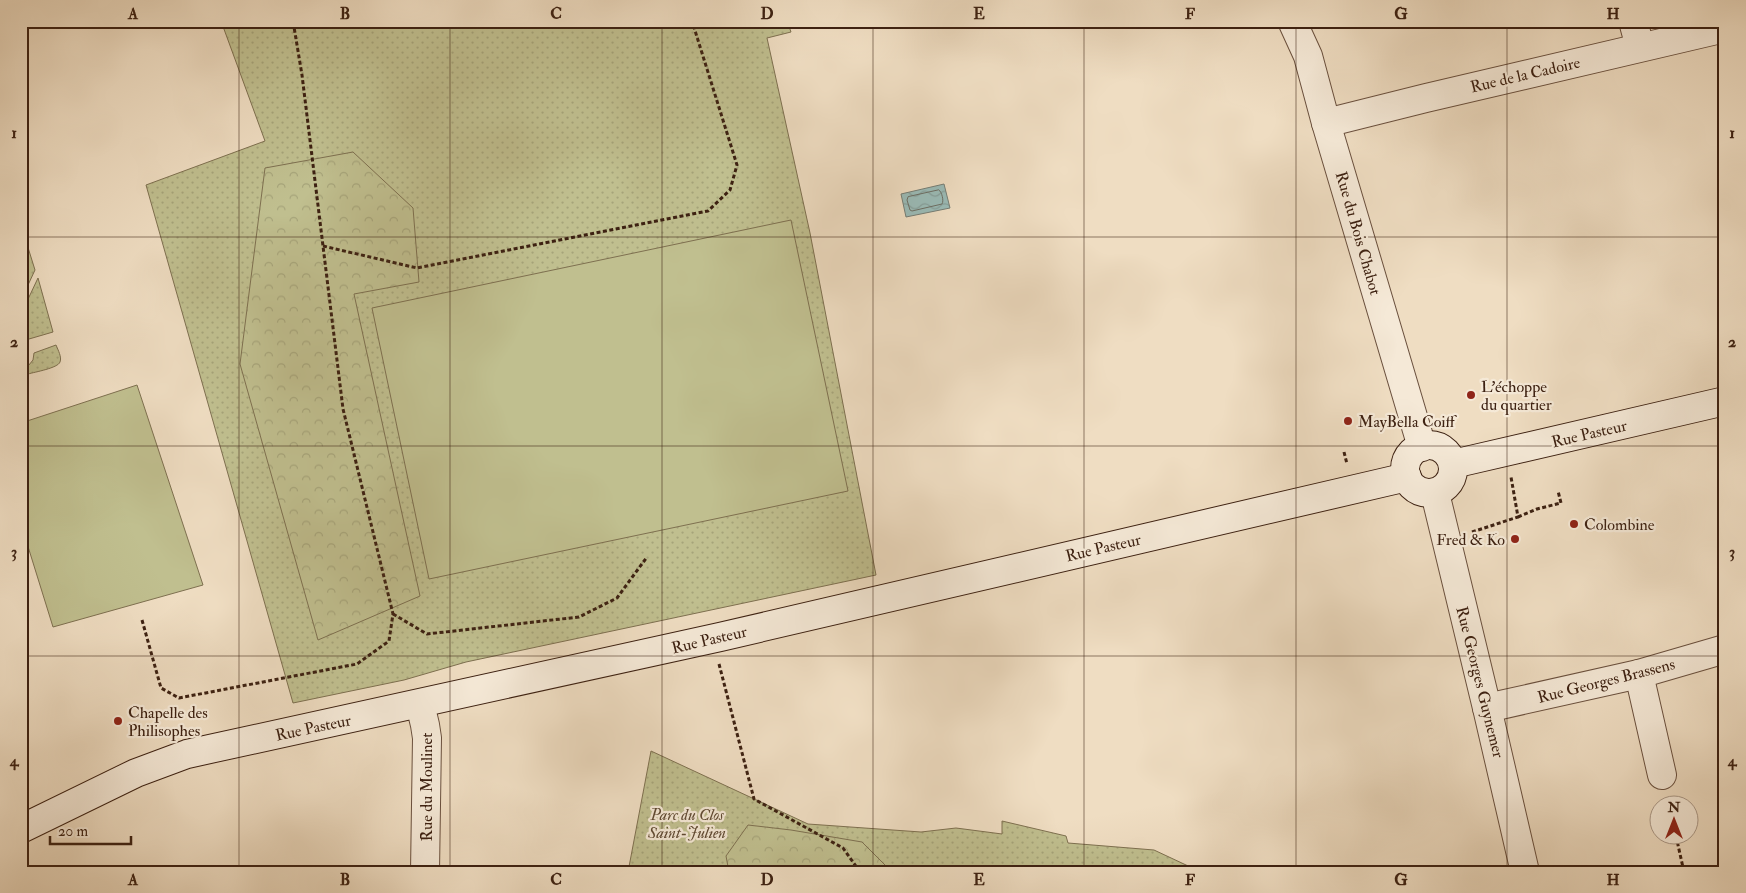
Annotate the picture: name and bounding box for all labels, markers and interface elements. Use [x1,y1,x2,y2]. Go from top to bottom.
text: A [127,4,139,24]
text: B [340,4,350,24]
text: C [550,4,562,24]
text: D [760,4,774,24]
text: E [973,4,985,24]
text: F [1185,4,1195,24]
text: G [1394,4,1408,24]
text: H [1606,4,1620,24]
street label: Rue de la Cadoire [1468,53,1582,97]
text: 1 [11,123,17,143]
text: 1 [1729,123,1735,143]
street label: Rue du Bois Chabot [1331,169,1385,297]
text: 2 [10,332,18,352]
text: 2 [1728,332,1736,352]
place label: L'échoppe du quartier [1481,377,1552,415]
marker: L'échoppe du quartier [1465,389,1477,401]
place label: MayBella Coiff [1358,412,1458,432]
marker: MayBella Coiff [1342,415,1354,427]
street label: Rue Pasteur [1550,416,1629,452]
place label: Colombine [1584,515,1655,535]
marker: Colombine [1568,518,1580,530]
street label: Rue Pasteur [1064,530,1143,566]
place label: Fred & Ko [1436,530,1505,550]
marker: Fred & Ko [1509,533,1521,545]
text: 3 [11,542,17,562]
text: 3 [1729,542,1735,562]
street label: Rue Georges Guynemer [1452,604,1509,760]
street label: Rue Pasteur [670,622,749,658]
street label: Rue Georges Brassens [1535,654,1677,708]
place label: Chapelle des Philisophes [128,703,208,742]
street label: Rue Pasteur [274,710,353,746]
marker: Chapelle des Philisophes [112,715,124,727]
street label: Rue du Moulinet [417,733,437,841]
text: 4 [9,751,20,771]
text: 4 [1727,751,1738,771]
north arrow [1648,796,1698,846]
text: N [1667,799,1681,816]
park label: Parc du Clos Saint-Julien [647,805,726,843]
scale bar [50,813,131,845]
text: 20 m [58,822,88,841]
text: A [127,870,139,890]
text: B [340,870,350,890]
text: C [550,870,562,890]
text: D [760,870,774,890]
text: E [973,870,985,890]
text: F [1185,870,1195,890]
text: G [1394,870,1408,890]
text: H [1606,870,1620,890]

